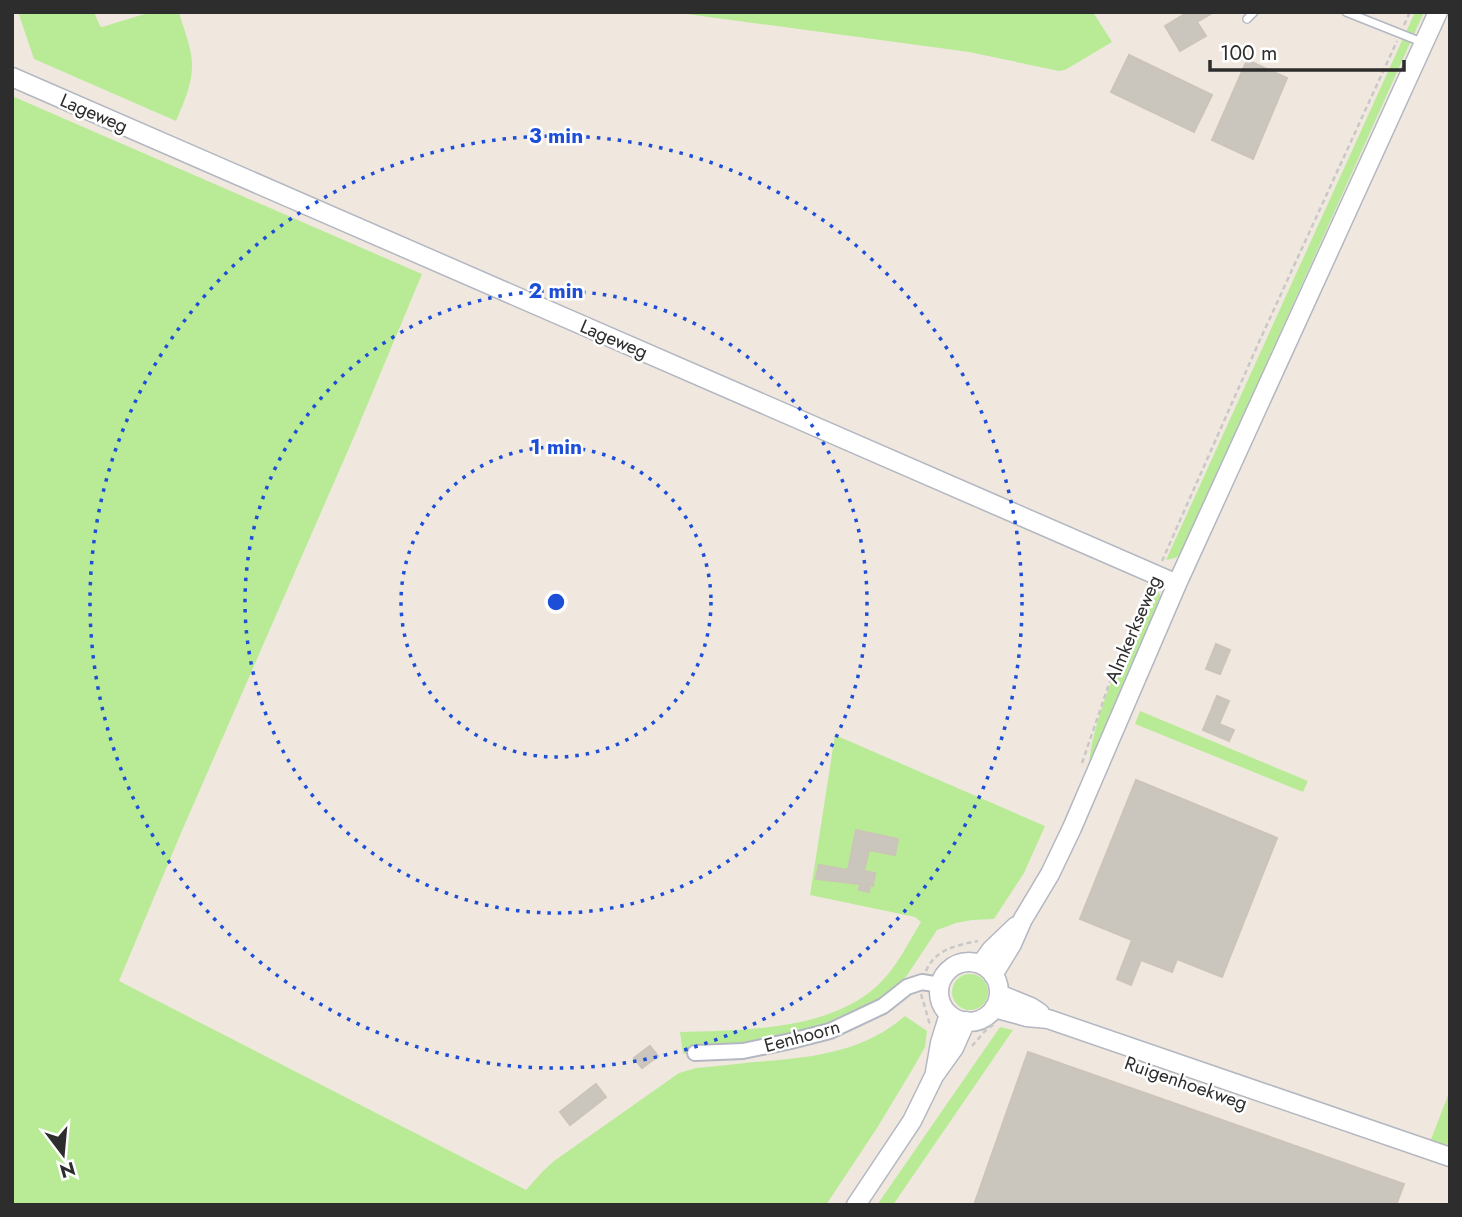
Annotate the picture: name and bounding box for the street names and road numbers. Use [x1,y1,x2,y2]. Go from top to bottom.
street label: Lageweg [56,87,132,139]
street label: Lageweg [576,313,652,365]
street label: Almkerkseweg [1098,571,1168,687]
street label: Eenhoorn [761,1013,843,1059]
street label: Ruigenhoekweg [1121,1049,1251,1117]

